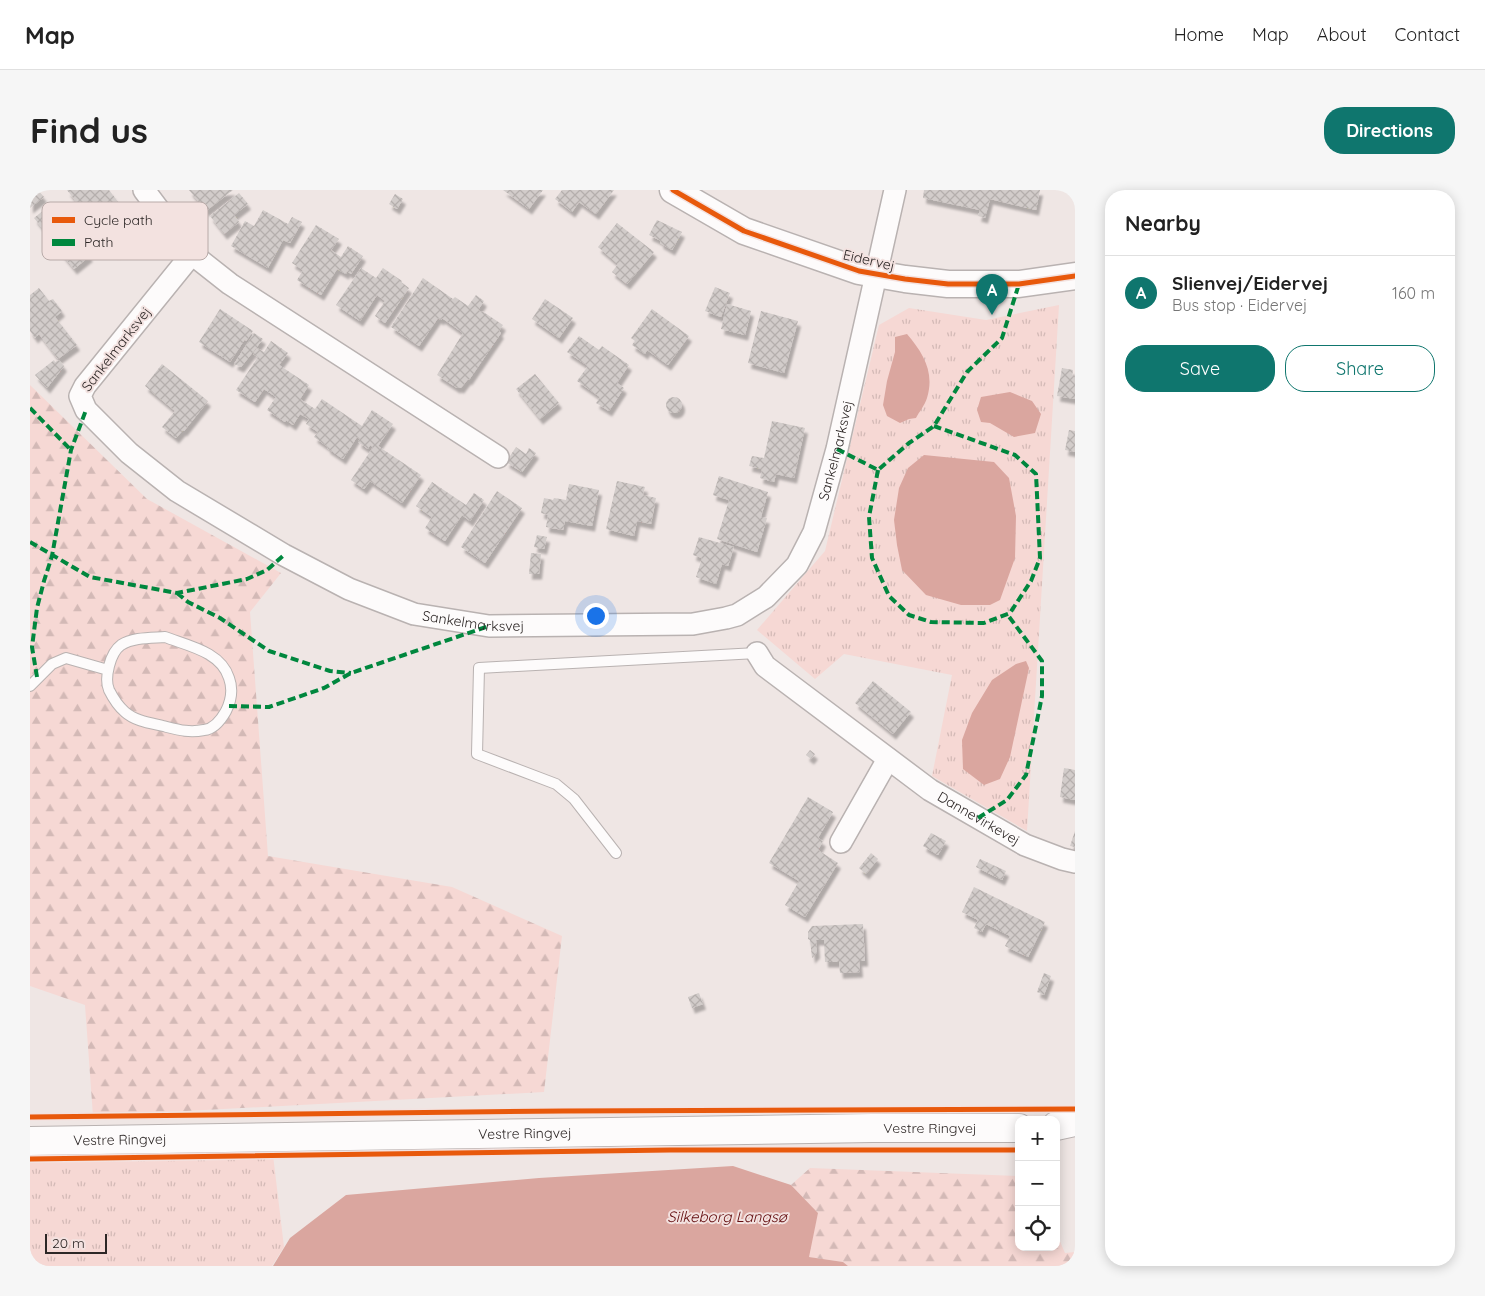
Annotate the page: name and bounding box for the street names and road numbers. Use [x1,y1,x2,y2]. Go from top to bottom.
street label: Eidervej [841,245,897,275]
street label: Sankelmarksvej [77,303,155,395]
street label: Sankelmarksvej [814,399,857,503]
street label: Sankelmarksvej [421,606,524,635]
street label: Dannevirkevej [934,787,1023,849]
street label: Vestre Ringvej [883,1119,977,1137]
street label: Vestre Ringvej [478,1124,572,1143]
street label: Vestre Ringvej [73,1130,167,1149]

